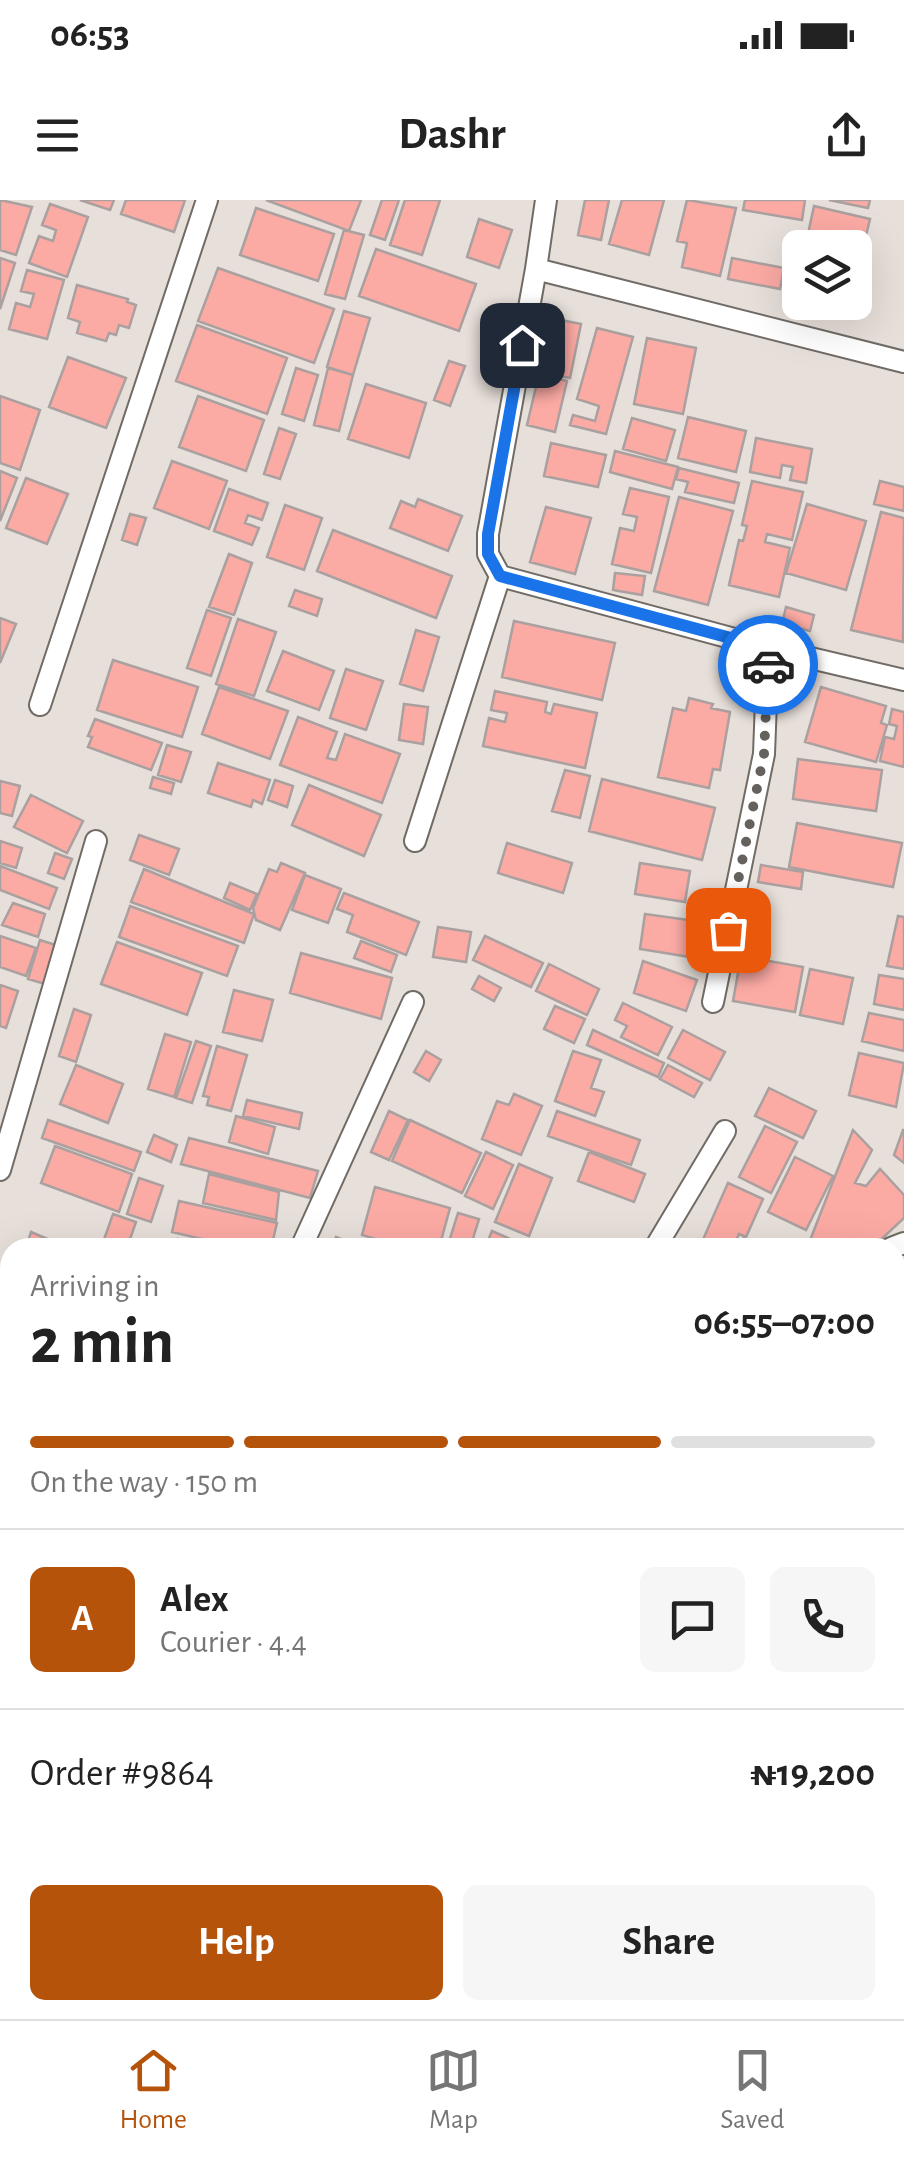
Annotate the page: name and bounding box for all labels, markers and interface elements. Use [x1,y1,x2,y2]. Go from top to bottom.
text: 06:53 [50,16,130,54]
icon: menu [30,108,85,163]
icon: share [819,108,874,163]
text: Dashr [398,112,506,157]
map controls [782,230,872,320]
button: layers [782,230,872,320]
pin [480,303,565,388]
icon: home [495,318,550,373]
courier [718,615,818,715]
icon: car [741,638,796,693]
pin [686,888,771,973]
icon: bag [701,903,756,958]
text: Arriving in [30,1270,159,1302]
text: 06:55–07:00 [693,1304,875,1342]
text: 2 min [30,1310,174,1375]
text: On the way · 150 m [30,1466,258,1498]
button: chat [640,1567,745,1672]
button: phone [770,1567,875,1672]
text: Alex [160,1581,229,1619]
text: A [71,1600,94,1638]
text: Courier · 4.4 [160,1626,307,1658]
text: Order #9864 [30,1755,214,1793]
text: ₦19,200 [750,1755,875,1793]
button: Help [30,1885,443,2000]
button: Share [463,1885,875,2000]
tab: Home [120,2043,187,2137]
tab: Map [426,2043,481,2137]
tab: Saved [720,2043,784,2137]

